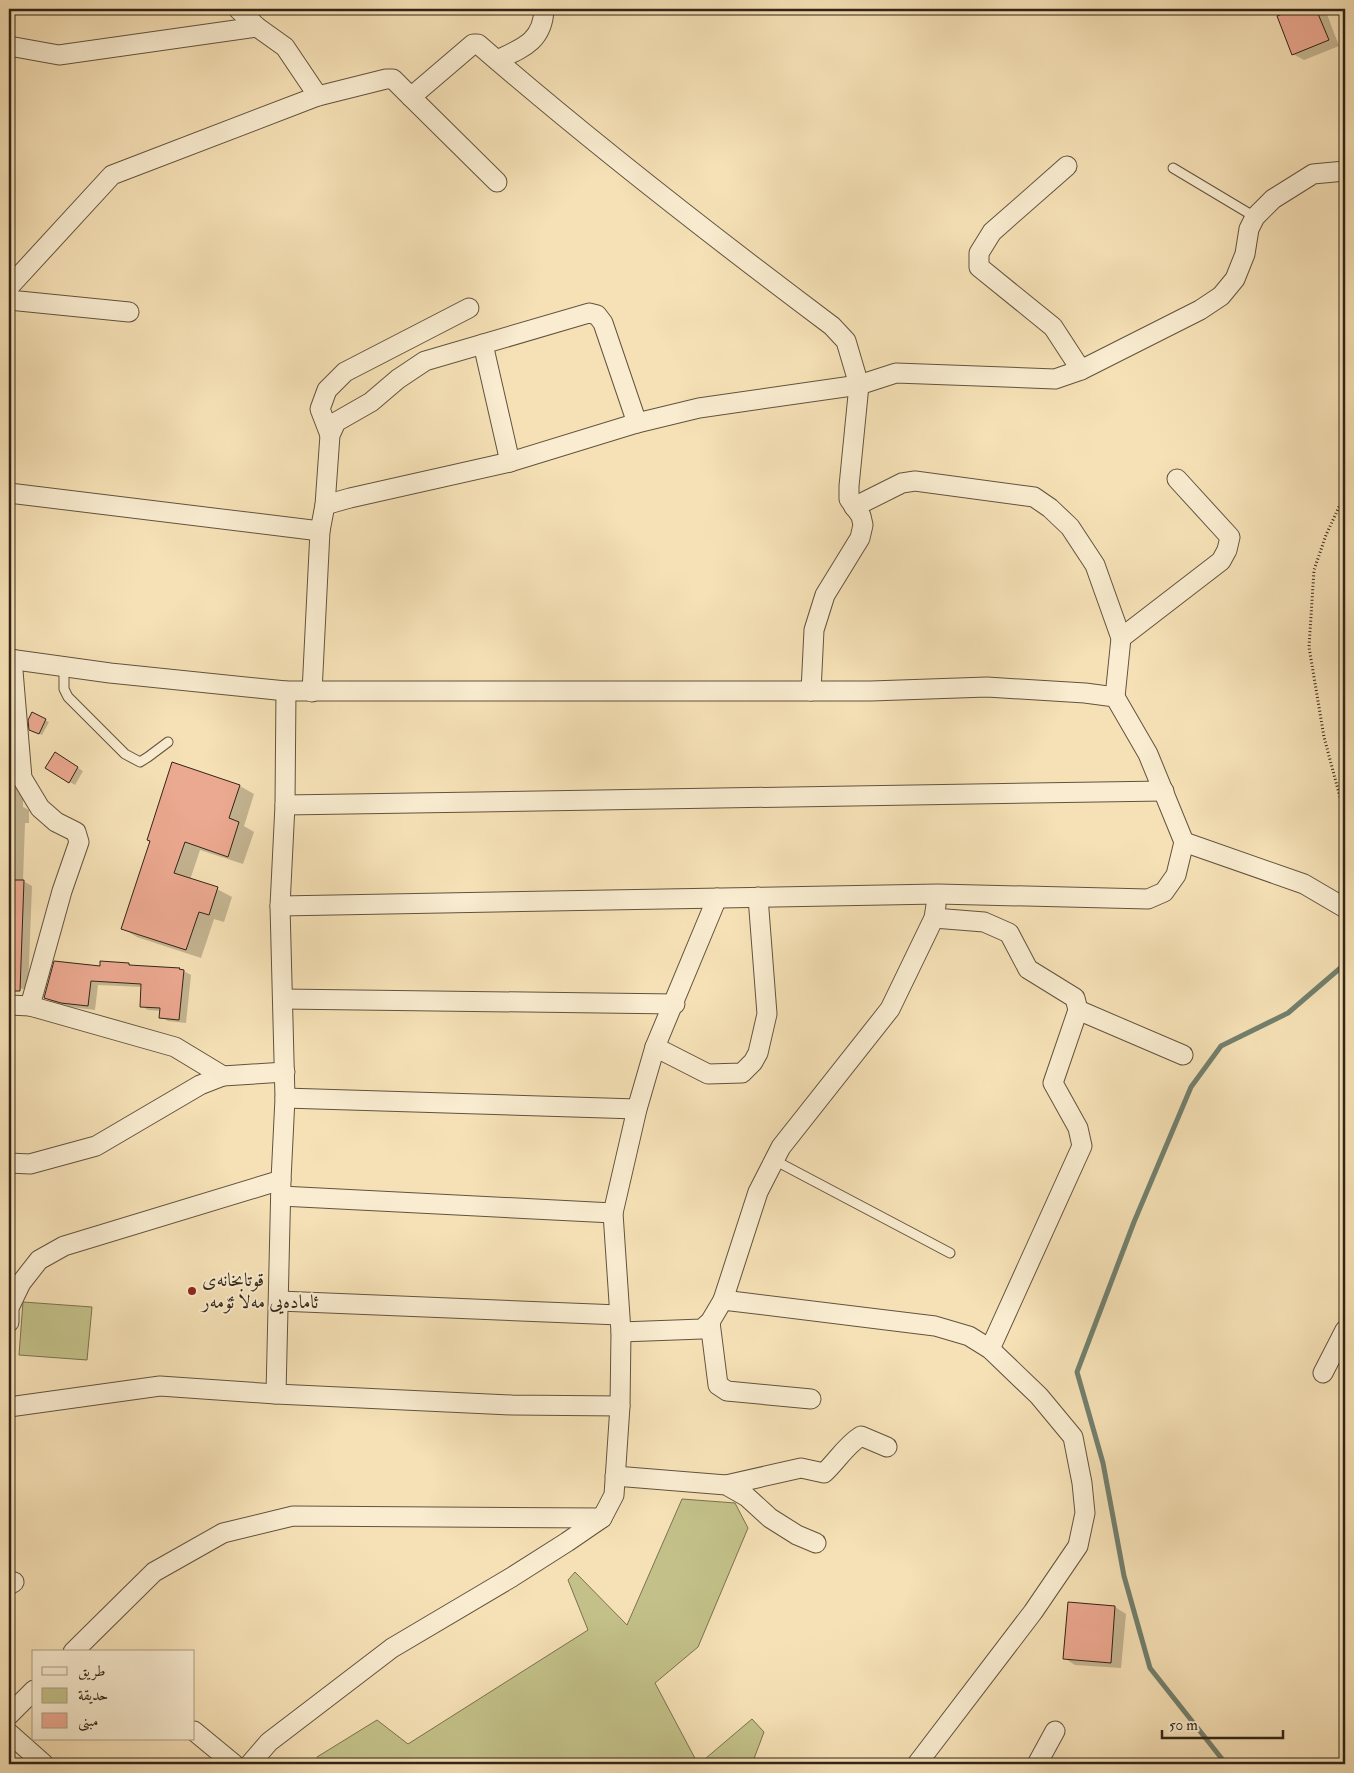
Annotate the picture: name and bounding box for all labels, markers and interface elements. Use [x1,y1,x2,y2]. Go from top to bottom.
place label: قوتابخانەی ئامادەیی مەلا ئۆمەر [200,1268,319,1315]
marker: قوتابخانەی ئامادەیی مەلا ئۆمەر [186,1285,198,1297]
legend [32,1650,195,1740]
text: طريق [78,1662,105,1681]
text: حديقة [78,1686,108,1705]
scale bar [1162,1708,1283,1740]
text: مبنى [78,1712,98,1732]
text: 50 m [1169,1716,1198,1735]

